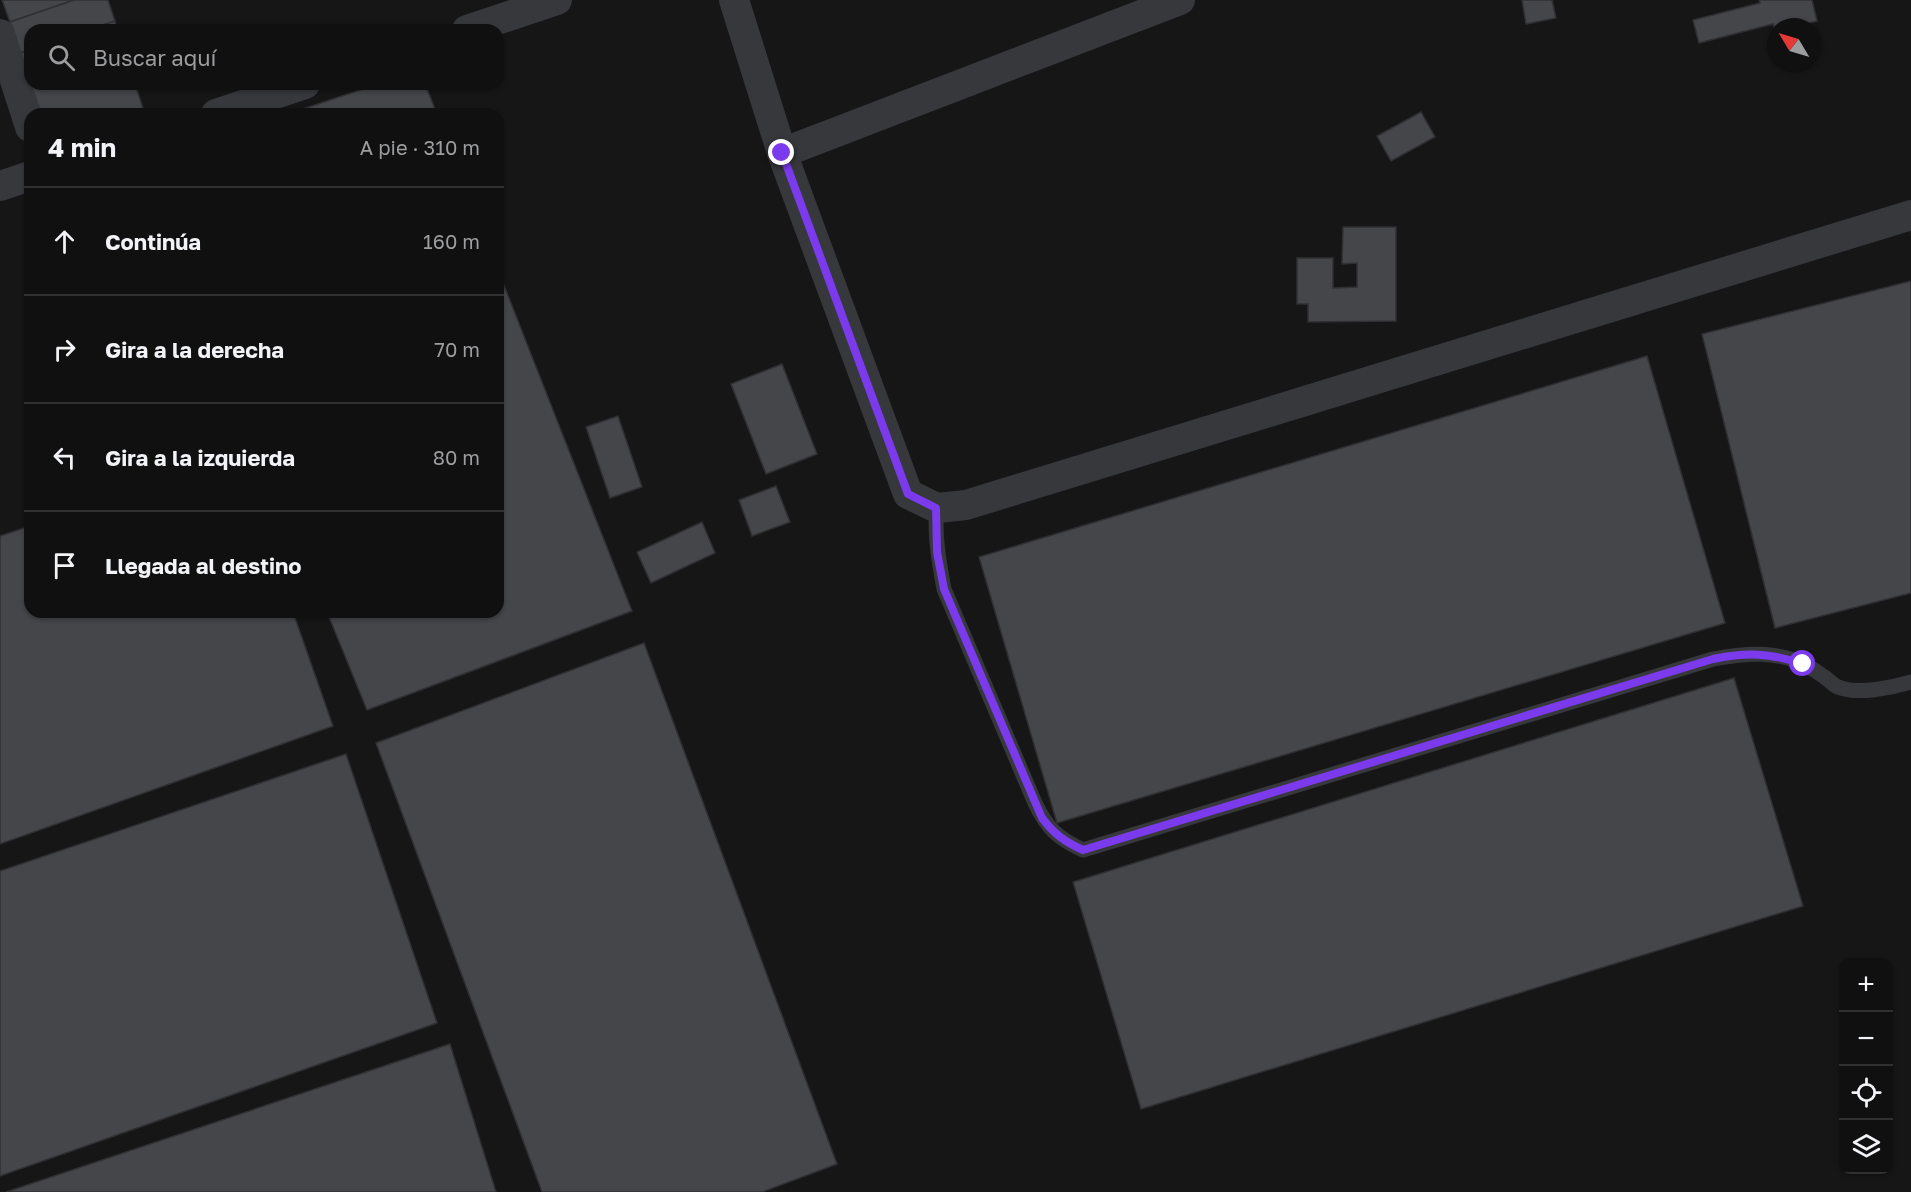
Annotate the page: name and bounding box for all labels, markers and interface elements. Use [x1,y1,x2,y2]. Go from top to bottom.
north arrow [1767,18,1821,72]
search box [24,24,504,90]
icon: search [45,41,78,74]
text: Buscar aquí [93,44,216,71]
text: 4 min [48,132,116,163]
text: A pie · 310 m [360,135,480,159]
route end [768,139,794,165]
icon: ahead [48,225,81,258]
text: Continúa [105,228,201,255]
text: 160 m [423,229,480,253]
icon: right [48,333,81,366]
text: Gira a la derecha [105,336,284,363]
text: 70 m [434,337,480,361]
icon: left [48,441,81,474]
text: Gira a la izquierda [105,444,295,471]
text: 80 m [433,445,480,469]
icon: arrive [48,549,81,582]
text: Llegada al destino [105,552,302,579]
route start [1789,650,1815,676]
map controls [1839,958,1893,1174]
button: + [1839,958,1893,1012]
button: − [1839,1012,1893,1066]
button: locate [1839,1066,1893,1120]
button: layers [1839,1120,1893,1174]

